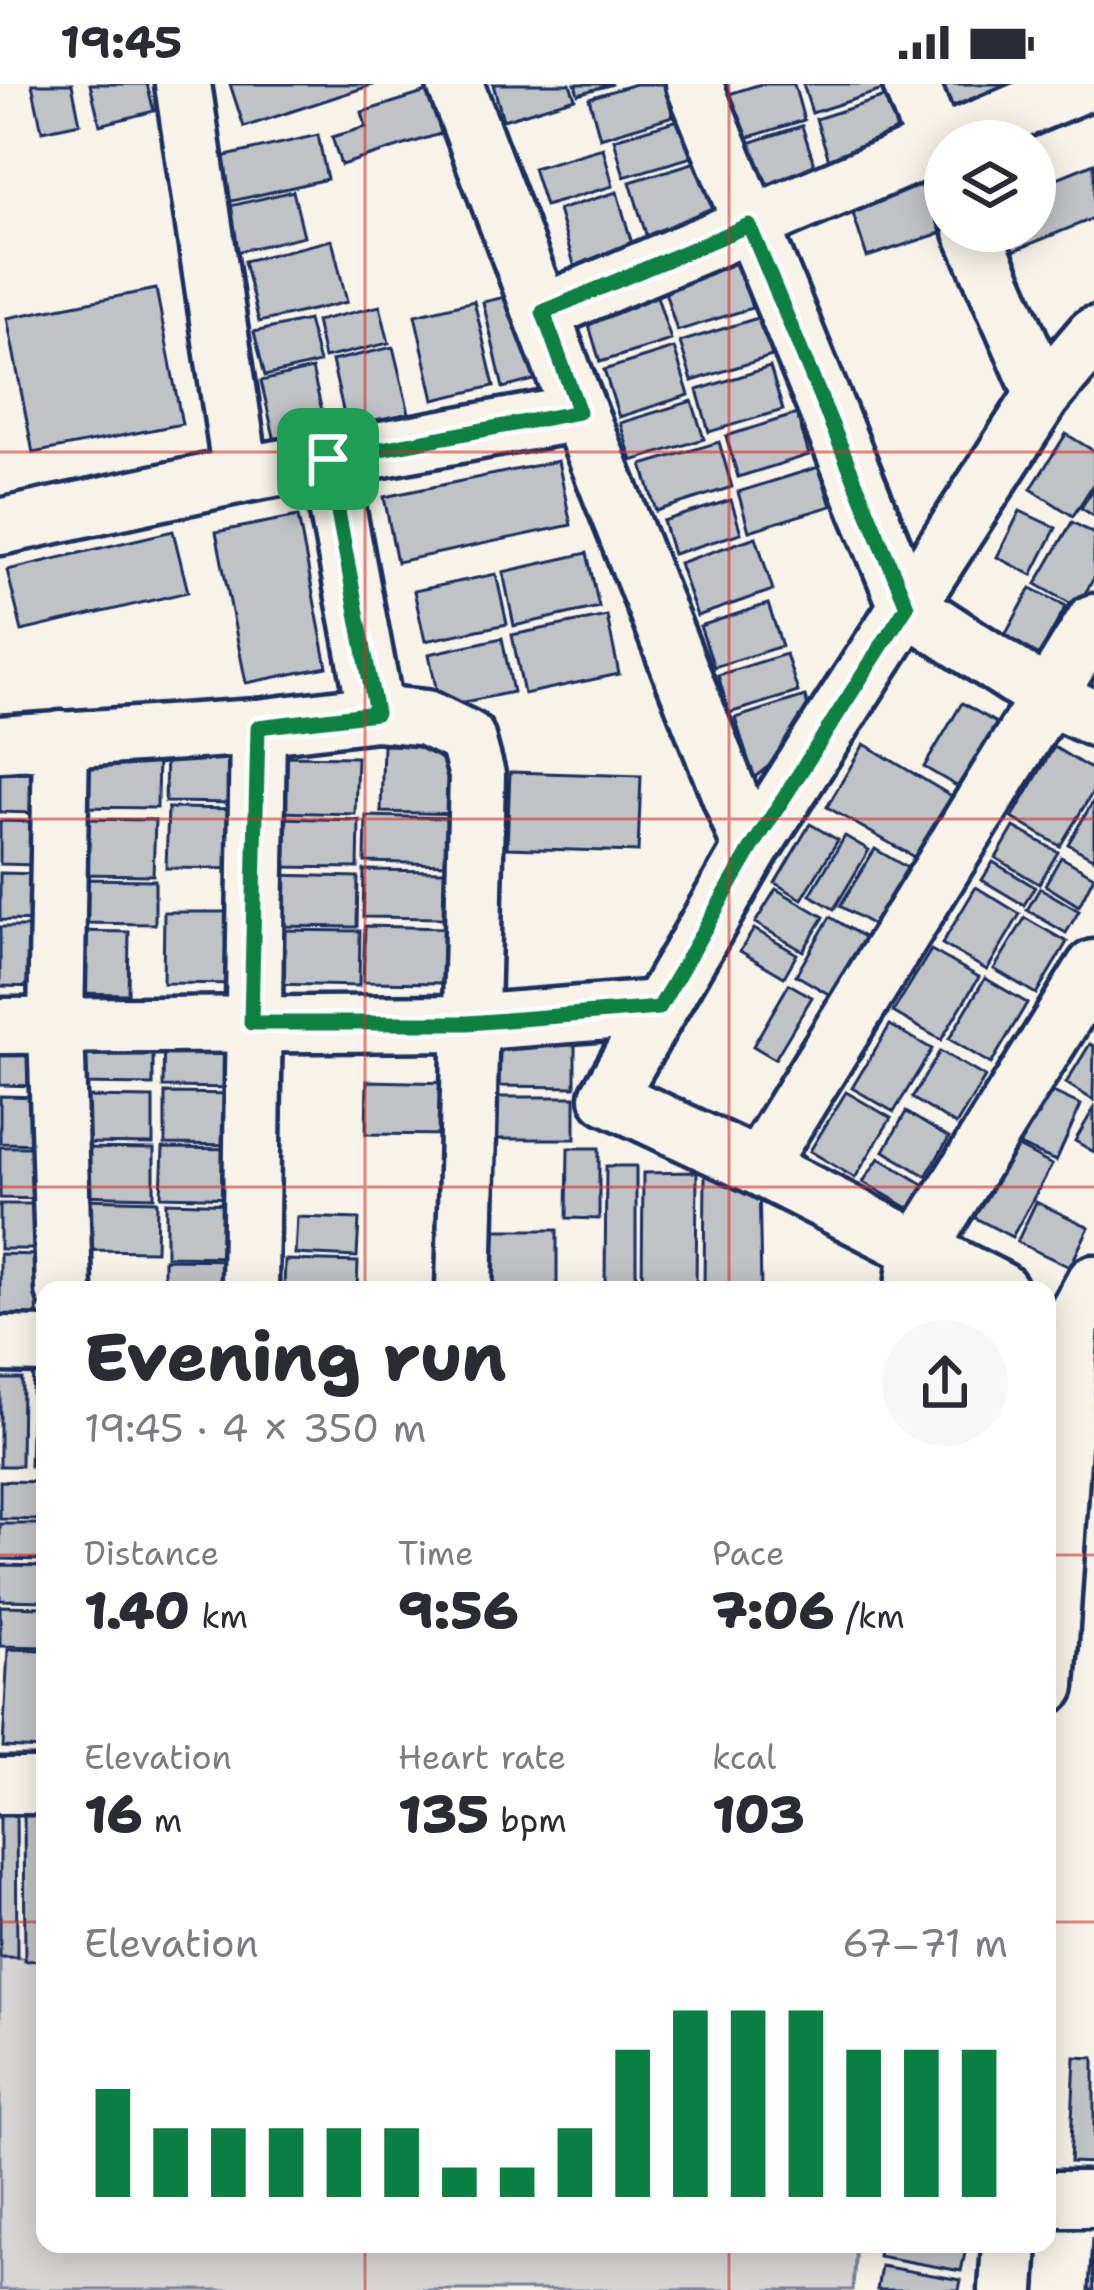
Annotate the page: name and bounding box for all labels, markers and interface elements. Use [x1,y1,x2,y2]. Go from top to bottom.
text: 19:45 [60,12,182,72]
map controls [924,120,1056,252]
button: layers [924,120,1056,252]
pin [277,408,379,510]
icon: arrive [295,426,361,492]
text: Evening run [84,1313,507,1401]
button: share [882,1320,1008,1446]
text: 19:45 · 4 × 350 m [84,1402,426,1454]
text: Distance [84,1531,219,1576]
text: Time [398,1531,474,1576]
text: Pace [712,1531,785,1576]
text: 1.40 [84,1576,190,1644]
text: 9:56 [398,1576,519,1644]
text: 7:06 [712,1576,834,1644]
text: km [190,1594,248,1639]
text: /km [834,1594,905,1639]
text: Elevation [84,1735,232,1780]
text: Heart rate [398,1735,566,1780]
text: kcal [712,1735,776,1780]
text: 16 [84,1780,143,1848]
text: 135 [398,1780,489,1848]
text: 103 [712,1780,805,1848]
text: m [143,1798,182,1843]
text: bpm [489,1798,567,1843]
text: Elevation [84,1917,259,1969]
text: 67–71 m [842,1917,1008,1969]

